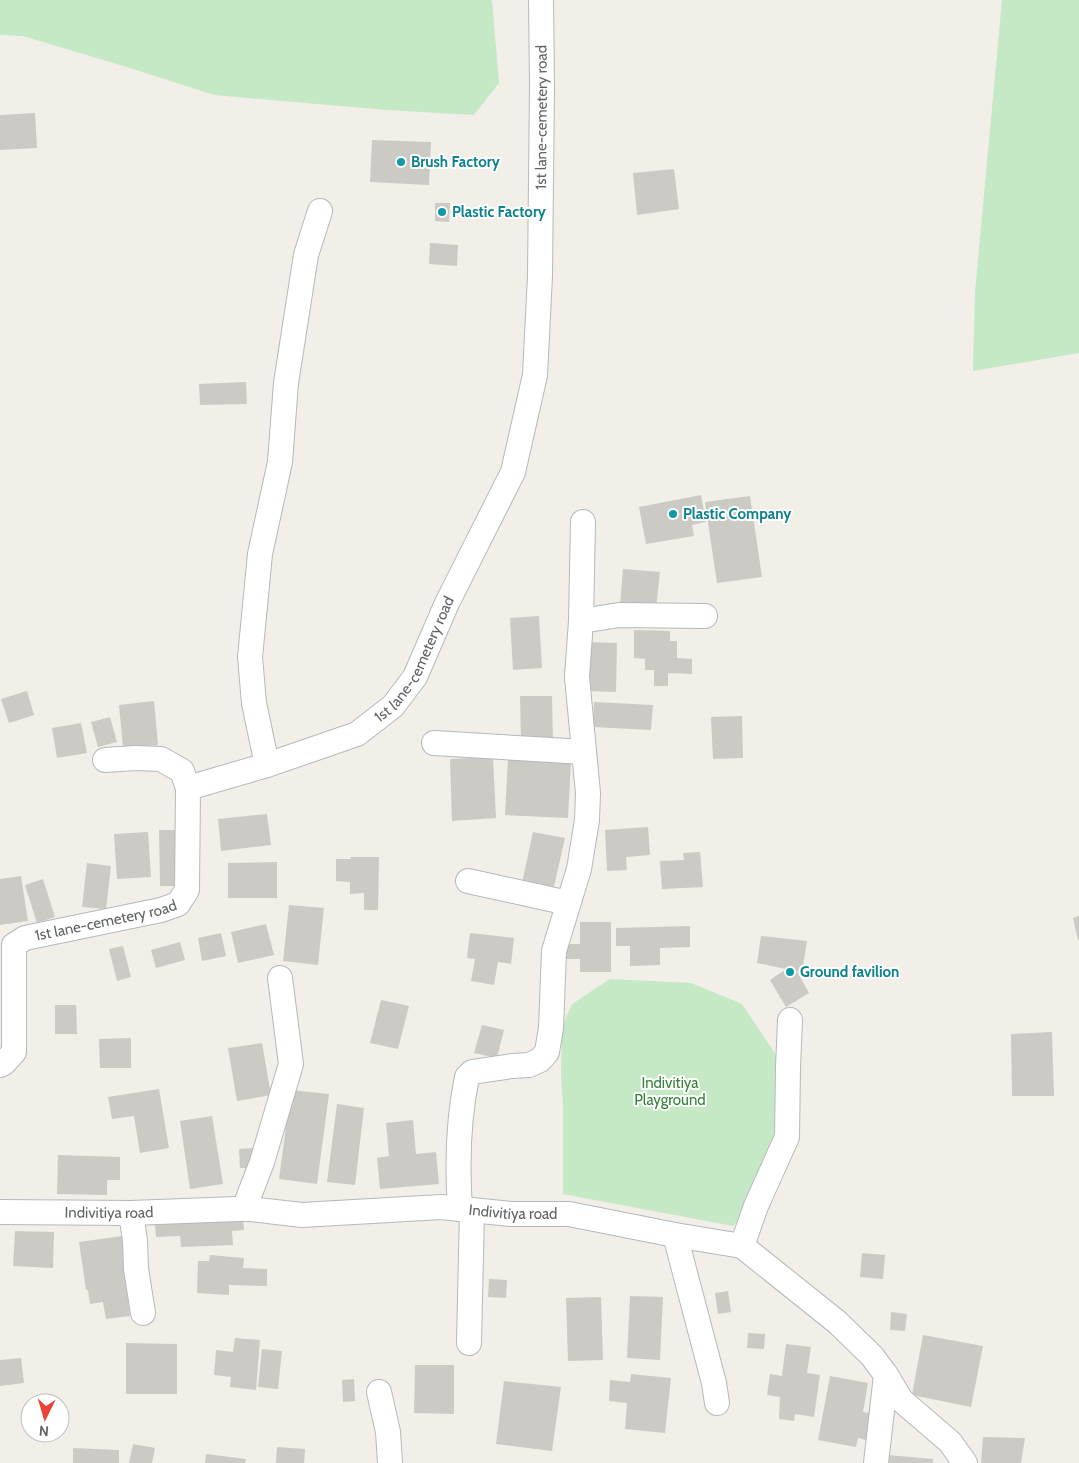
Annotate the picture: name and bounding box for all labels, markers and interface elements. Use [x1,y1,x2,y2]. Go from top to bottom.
street label: 1st lane-cemetery road [532,45,551,190]
place label: Brush Factory [411,153,501,171]
marker: Brush Factory [395,156,407,168]
place label: Plastic Factory [452,203,547,221]
marker: Plastic Factory [436,206,448,218]
place label: Plastic Company [683,505,792,523]
marker: Plastic Company [667,508,679,520]
street label: 1st lane-cemetery road [371,593,458,726]
street label: 1st lane-cemetery road [33,896,179,945]
place label: Ground favilion [800,963,899,981]
marker: Ground favilion [784,966,796,978]
park label: Indivitiya Playground [634,1074,706,1109]
street label: Indivitiya road [468,1201,557,1223]
street label: Indivitiya road [65,1203,154,1222]
north arrow [20,1393,70,1443]
text: N [38,1422,50,1440]

